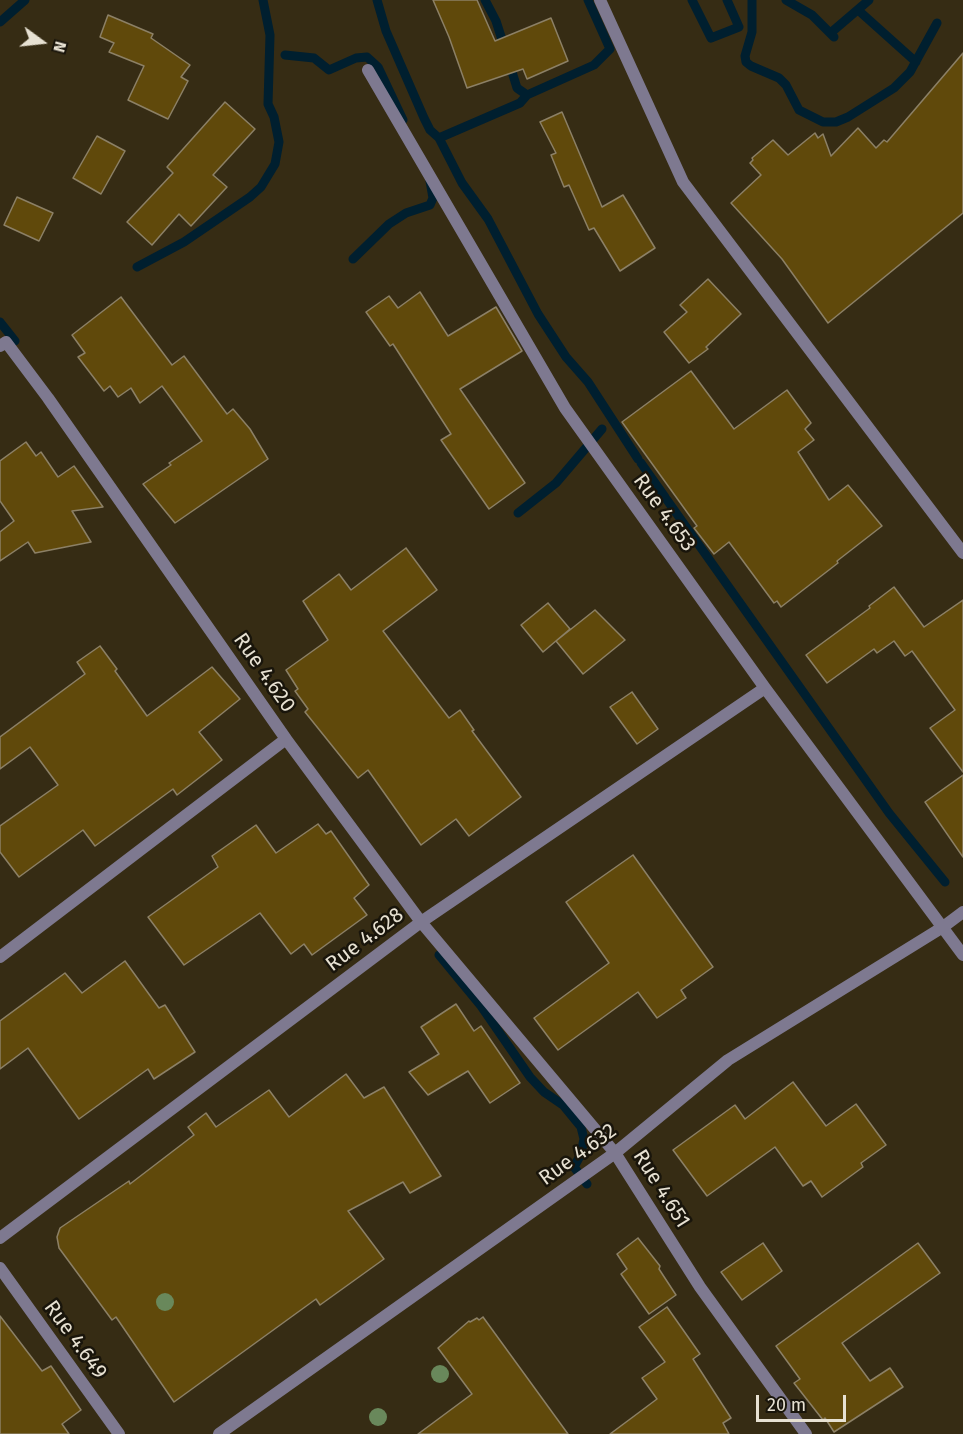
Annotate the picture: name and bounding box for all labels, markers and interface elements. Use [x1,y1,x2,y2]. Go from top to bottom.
north arrow [12,12,72,72]
text: N [49,39,70,54]
street label: Rue 4.653 [627,469,701,557]
street label: Rue 4.620 [228,629,300,717]
street label: Rue 4.628 [321,903,409,977]
street label: Rue 4.632 [534,1118,622,1192]
street label: Rue 4.651 [627,1145,695,1233]
street label: Rue 4.649 [38,1296,112,1384]
scale bar [759,1383,849,1421]
text: 20 m [767,1394,806,1416]

